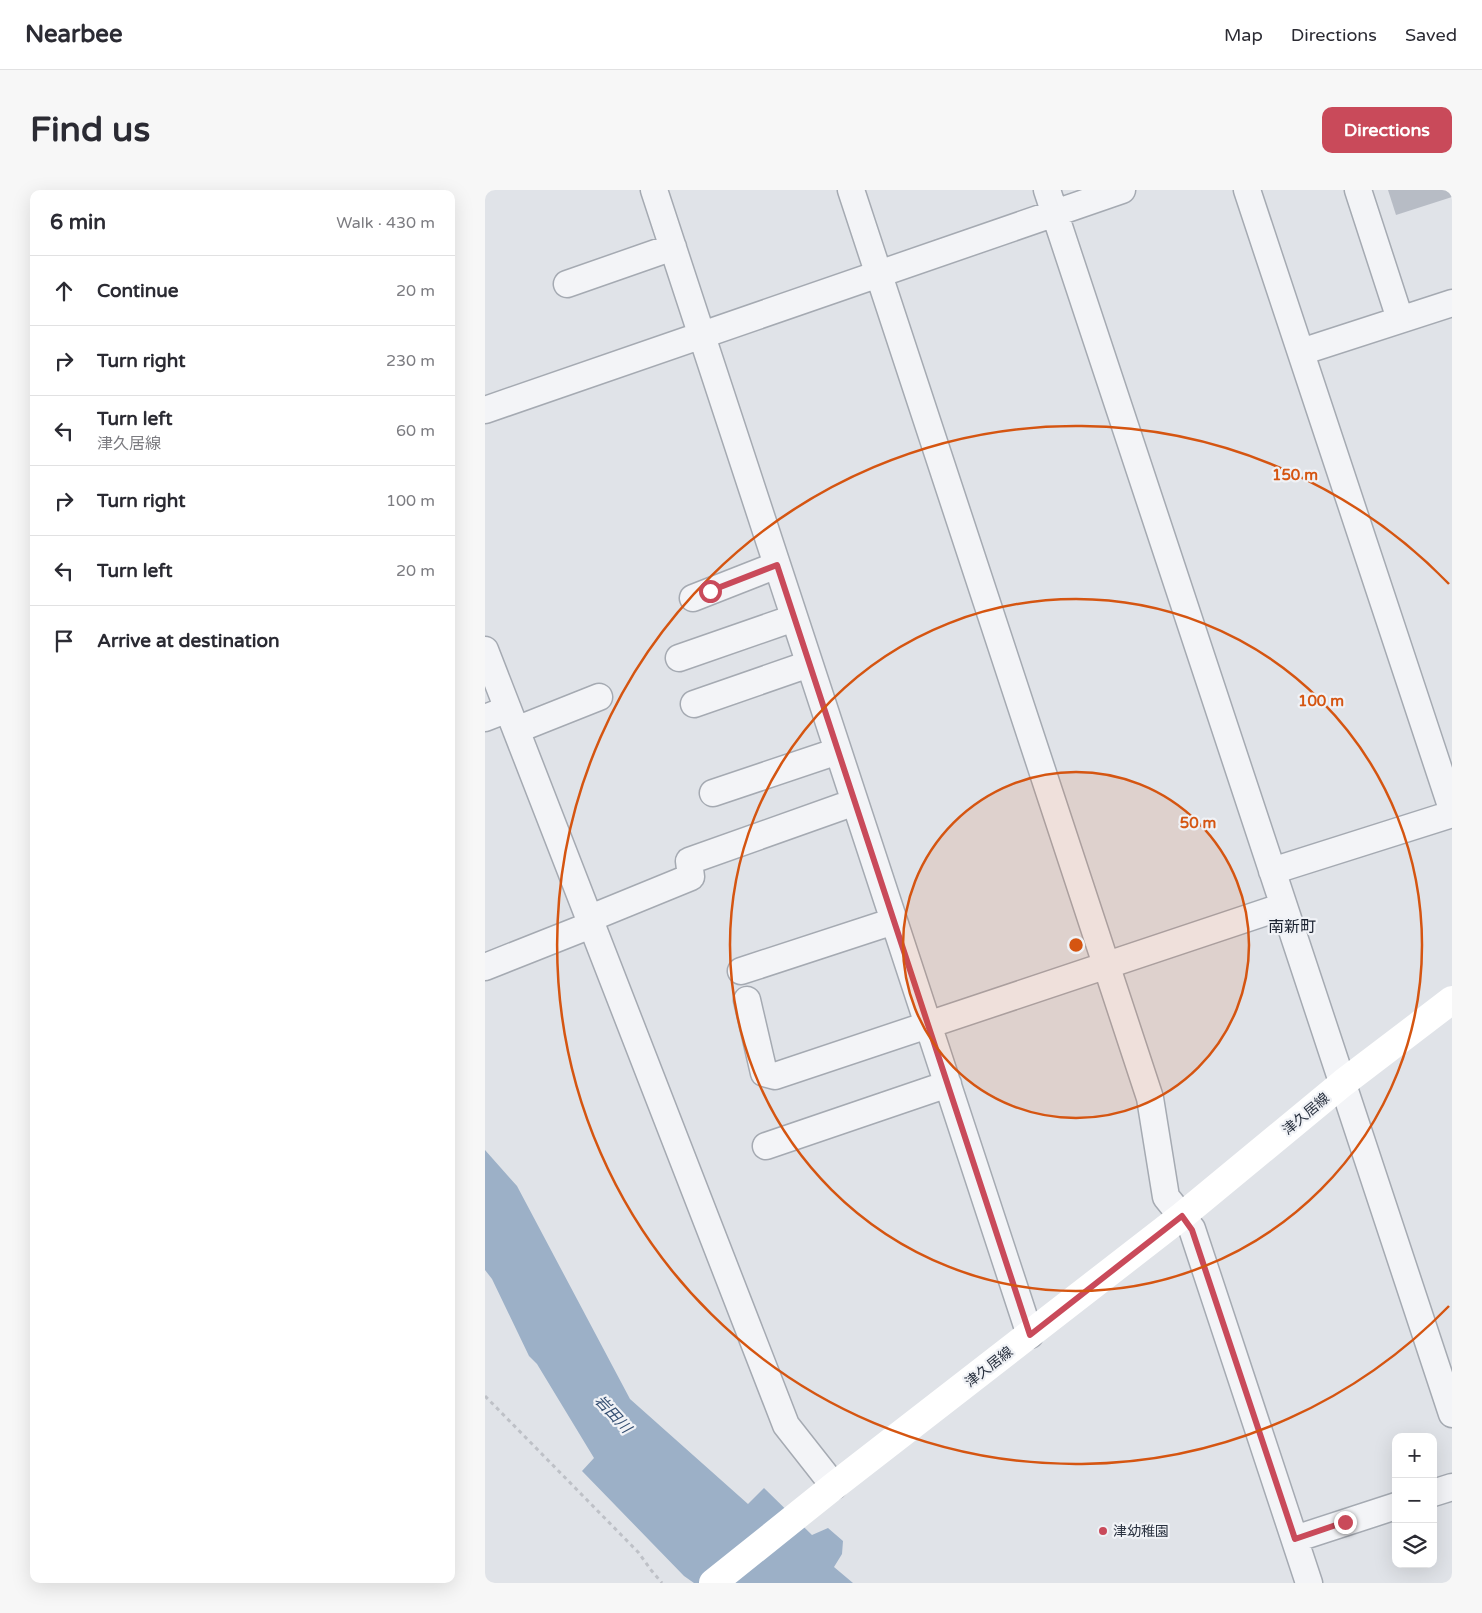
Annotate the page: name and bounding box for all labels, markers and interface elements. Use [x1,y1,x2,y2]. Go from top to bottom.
text: Nearbee [25,20,123,49]
text: Map [1224,24,1263,46]
text: Directions [1291,24,1377,46]
text: Saved [1405,24,1457,46]
button: Directions [1322,107,1452,153]
text: Find us [30,109,150,151]
text: 6 min [50,210,106,235]
text: Walk · 430 m [336,213,435,233]
icon: ahead [50,277,78,305]
text: Continue [97,280,179,302]
text: 20 m [396,281,435,301]
icon: right [50,347,78,375]
text: Turn right [97,350,185,372]
text: 230 m [386,351,435,371]
text: Turn left [97,408,173,430]
icon: left [50,417,78,445]
text: 60 m [396,421,435,441]
text: 津久居線 [97,434,161,454]
text: 150 m [1272,466,1318,484]
icon: right [50,487,78,515]
text: Turn right [97,490,185,512]
text: 100 m [386,491,435,511]
icon: left [50,557,78,585]
text: Turn left [97,560,173,582]
text: 20 m [396,561,435,581]
route start [699,580,722,603]
icon: arrive [50,627,78,655]
text: Arrive at destination [97,630,280,652]
text: 100 m [1298,692,1344,710]
text: 50 m [1180,814,1216,832]
district label: 南新町 [1268,917,1316,937]
centre of rings [1067,936,1085,954]
street label: 津久居線 [1279,1089,1333,1139]
street label: 津久居線 [962,1343,1016,1391]
water label: 岩田川 [591,1391,636,1438]
map controls [1392,1433,1437,1568]
button: + [1392,1433,1437,1478]
button: − [1392,1478,1437,1523]
route end [1334,1511,1357,1534]
place label: 津幼稚園 [1113,1523,1169,1540]
button: layers [1392,1523,1437,1568]
marker: 津幼稚園 [1097,1525,1109,1537]

